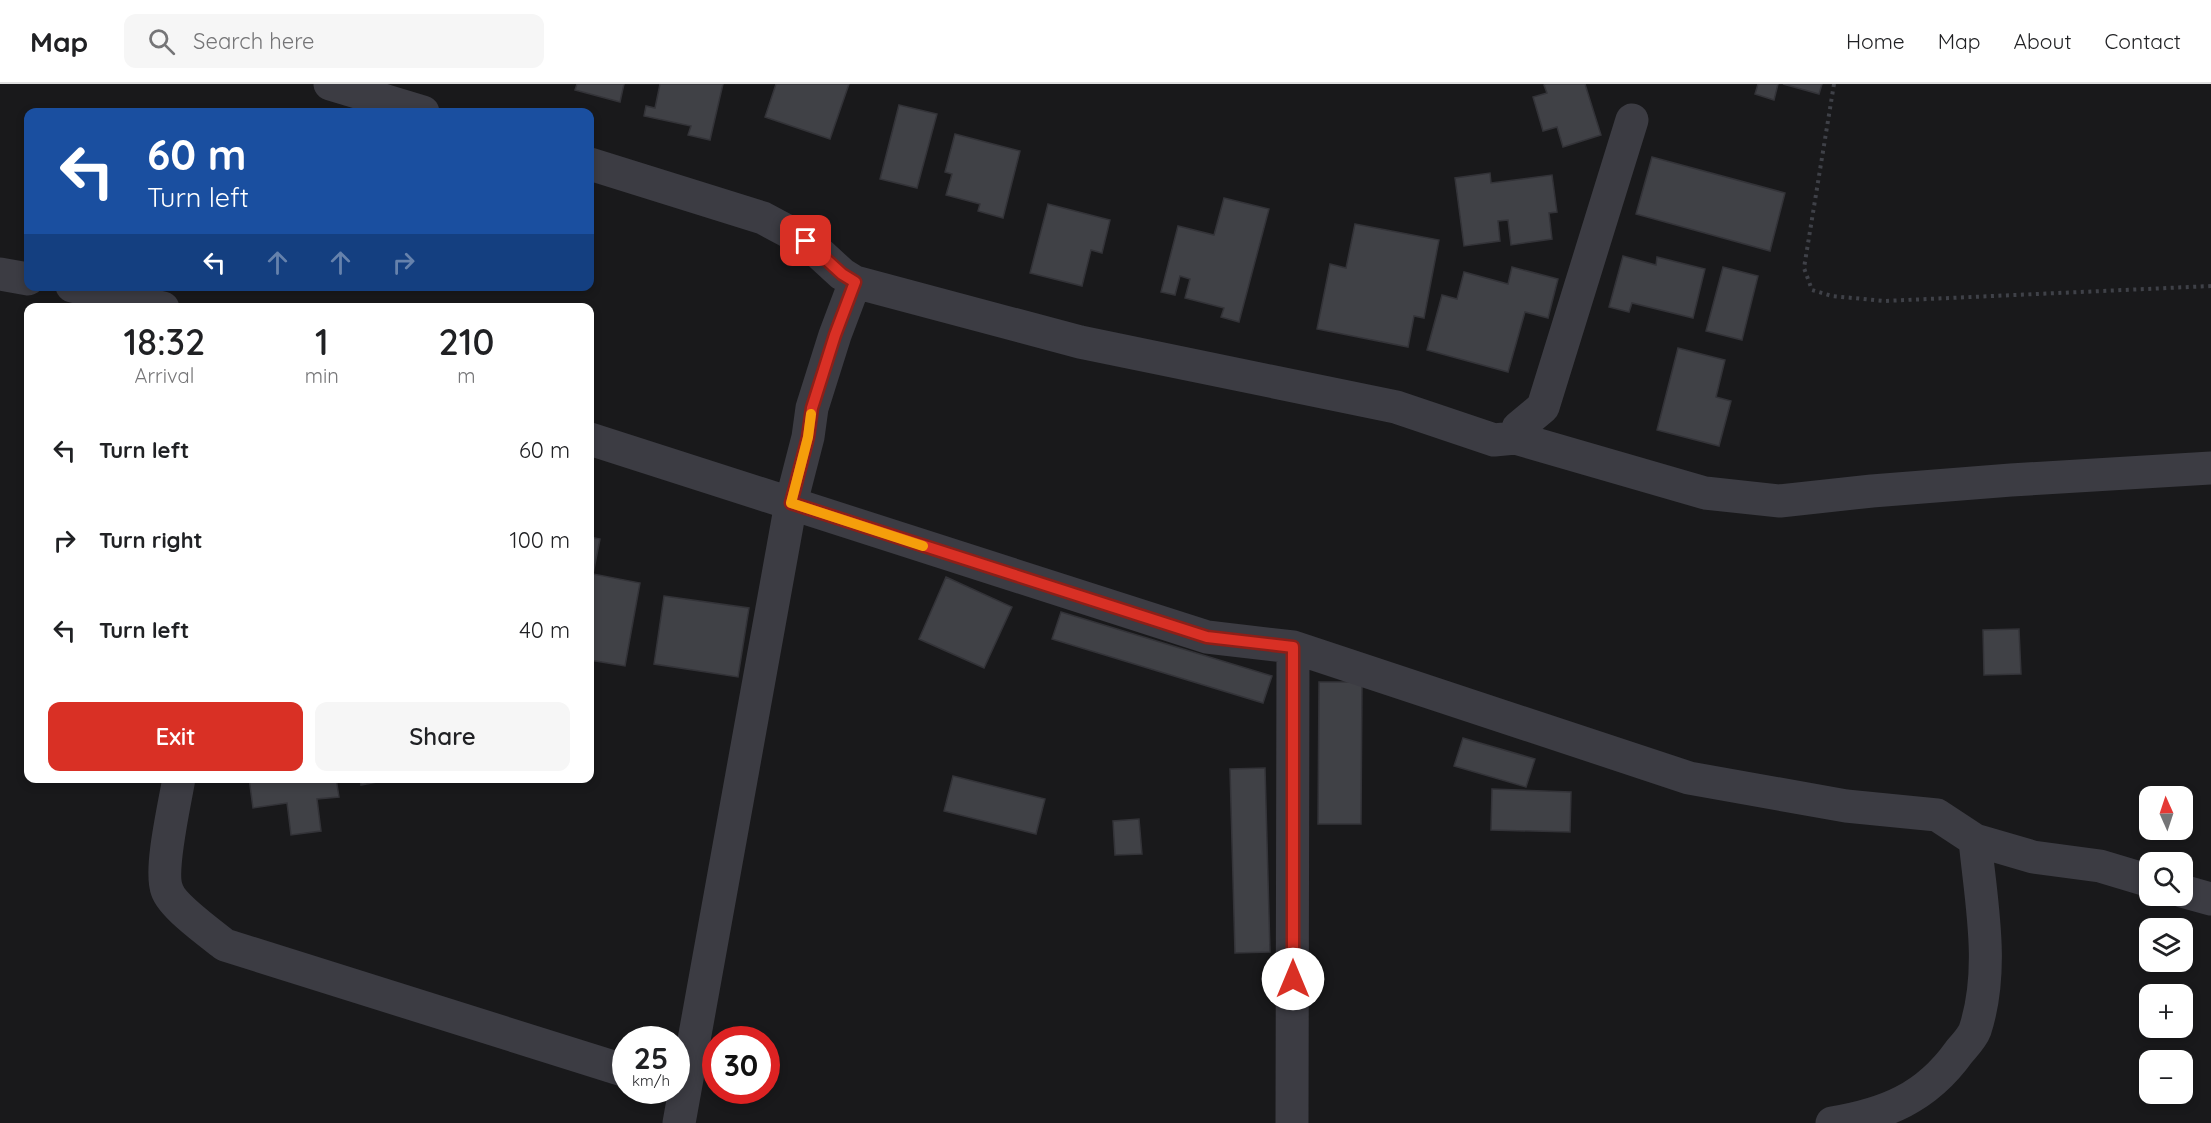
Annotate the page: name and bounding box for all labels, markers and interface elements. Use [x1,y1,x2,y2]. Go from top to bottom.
search box [124,14,544,68]
text: Map [30,24,88,59]
icon: search [145,25,178,58]
text: Search here [193,27,315,55]
text: Home [1846,28,1905,54]
text: Map [1938,28,1981,54]
text: About [2014,28,2072,54]
text: Contact [2105,28,2181,54]
text: 60 m [147,128,247,181]
icon: left [48,132,126,210]
text: Turn left [147,180,249,214]
pin [780,215,831,266]
icon: arrive [789,224,822,257]
icon: left [198,246,231,279]
icon: ahead [261,246,294,279]
icon: ahead [324,246,357,279]
icon: right [387,246,420,279]
text: 18:32 [124,319,205,364]
text: 1 [315,319,329,364]
text: 210 [438,319,494,364]
text: Arrival [134,363,194,388]
text: min [305,363,339,388]
text: m [457,363,476,388]
icon: left [48,434,81,467]
text: Turn left [99,436,189,464]
text: 60 m [519,436,570,464]
icon: right [48,524,81,557]
text: Turn right [99,526,203,554]
text: 100 m [510,526,570,554]
icon: left [48,614,81,647]
text: Turn left [99,616,189,644]
text: 40 m [519,616,570,644]
button: Exit [48,702,303,771]
button: Share [315,702,570,771]
north arrow [2139,786,2193,840]
map controls [2139,786,2193,1104]
button: search [2139,852,2193,906]
button: layers [2139,918,2193,972]
position arrow [1261,947,1325,1011]
button: + [2139,984,2193,1038]
speed limit sign: 30 [702,1026,780,1104]
text: 25 [634,1039,668,1077]
button: − [2139,1050,2193,1104]
text: km/h [632,1071,670,1090]

